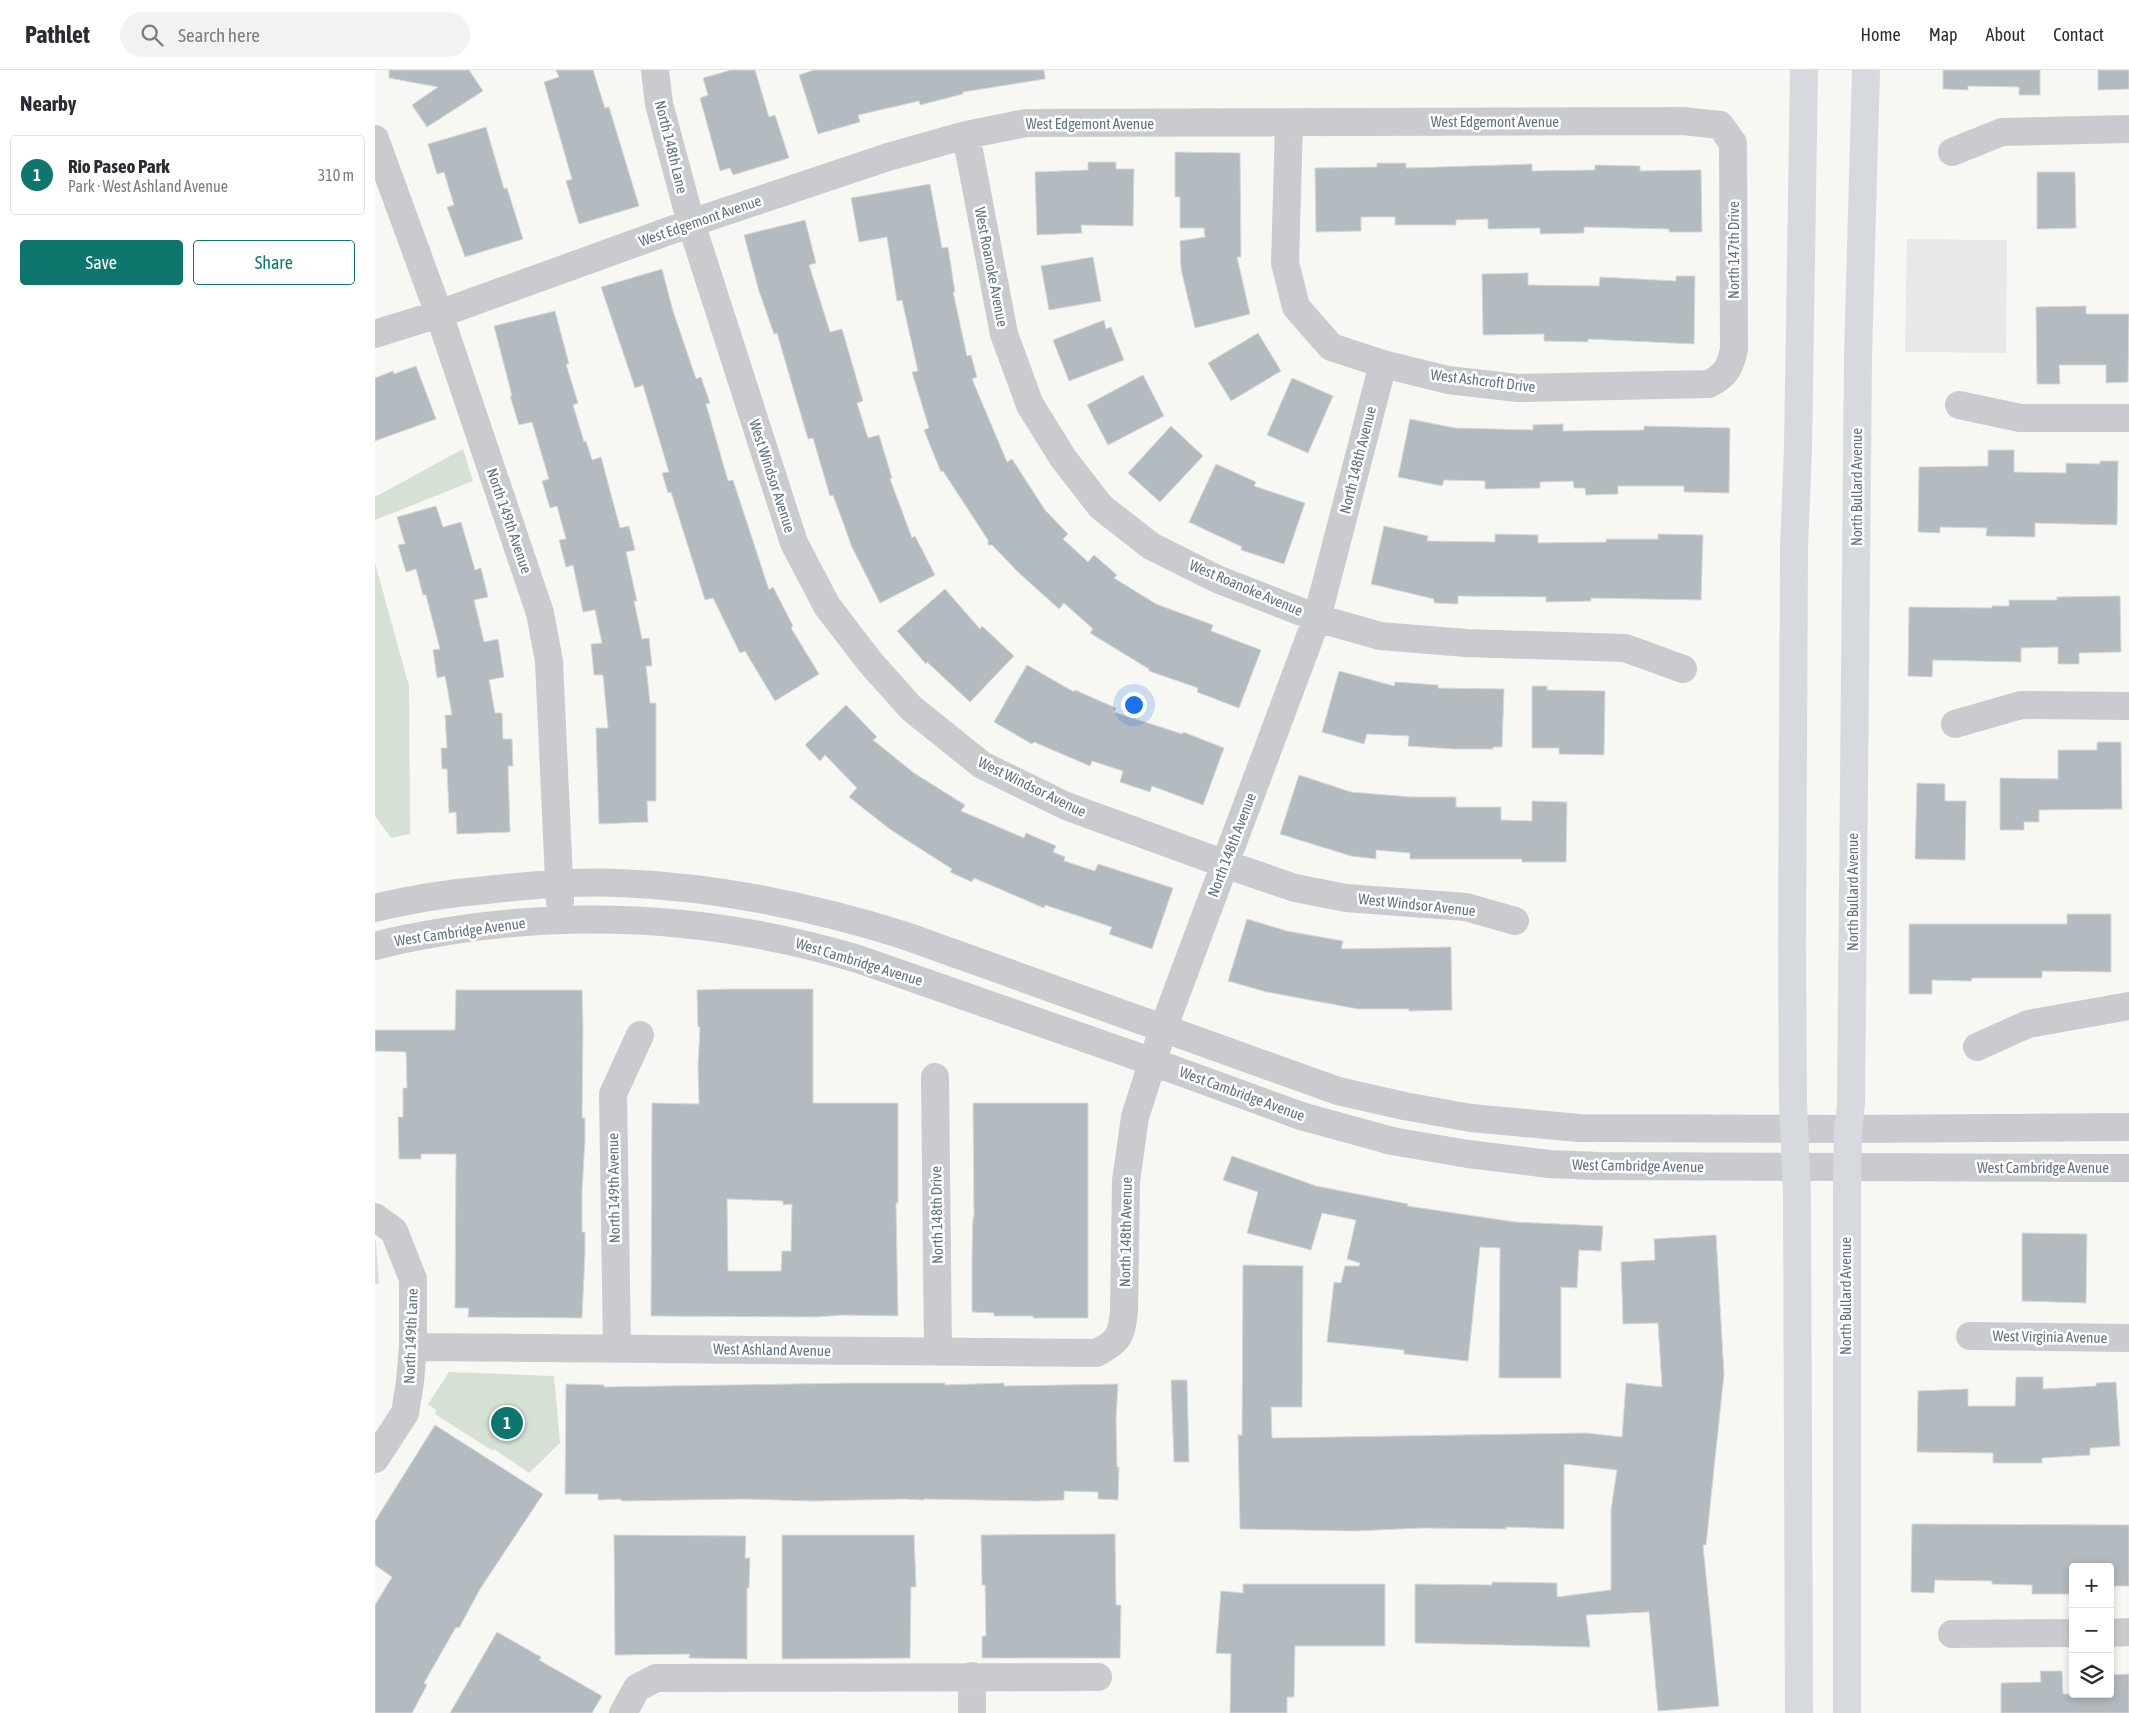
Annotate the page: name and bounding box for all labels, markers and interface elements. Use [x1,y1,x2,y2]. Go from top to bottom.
search box [120,12,470,57]
text: Pathlet [25,21,90,48]
icon: search [138,21,166,49]
text: Search here [178,24,260,46]
text: Home [1861,24,1901,45]
text: Map [1929,24,1958,45]
text: About [1986,24,2025,45]
text: Contact [2053,24,2104,45]
text: Nearby [20,91,76,115]
street label: North 148th Lane [652,98,691,195]
street label: West Edgemont Avenue [1431,113,1559,130]
street label: West Edgemont Avenue [1026,115,1154,132]
text: Rio Paseo Park [68,155,170,177]
text: 1 [33,166,41,184]
text: 310 m [318,166,354,184]
text: Park · West Ashland Avenue [68,177,228,195]
street label: West Edgemont Avenue [636,192,763,249]
street label: North 147th Drive [1725,201,1742,299]
street label: West Roanoke Avenue [972,206,1011,328]
button: Save [20,240,183,285]
button: Share [193,240,355,285]
street label: West Ashcroft Drive [1430,366,1537,395]
street label: North 148th Avenue [1336,404,1379,515]
street label: West Windsor Avenue [746,417,799,535]
street label: North Bullard Avenue [1848,428,1865,546]
street label: North 149th Avenue [484,466,535,576]
street label: West Roanoke Avenue [1187,556,1306,619]
your location [1121,692,1147,718]
street label: West Windsor Avenue [975,753,1089,820]
street label: North 148th Avenue [1204,790,1259,899]
street label: North Bullard Avenue [1844,833,1861,951]
street label: West Windsor Avenue [1358,890,1477,919]
street label: West Cambridge Avenue [393,914,527,949]
street label: West Cambridge Avenue [794,934,925,989]
street label: West Cambridge Avenue [1177,1063,1307,1124]
street label: North 149th Avenue [604,1133,623,1243]
street label: West Cambridge Avenue [1572,1156,1704,1175]
street label: West Cambridge Avenue [1977,1159,2109,1176]
street label: North 148th Drive [927,1166,946,1264]
street label: North 148th Avenue [1116,1177,1135,1287]
street label: North Bullard Avenue [1837,1237,1854,1355]
street label: North 149th Lane [400,1288,421,1384]
street label: West Virginia Avenue [1992,1327,2108,1346]
street label: West Ashland Avenue [713,1340,831,1359]
pin: 1 [491,1404,523,1442]
map controls [2069,1563,2114,1698]
button: + [2069,1563,2114,1608]
button: − [2069,1608,2114,1653]
button: layers [2069,1653,2114,1698]

